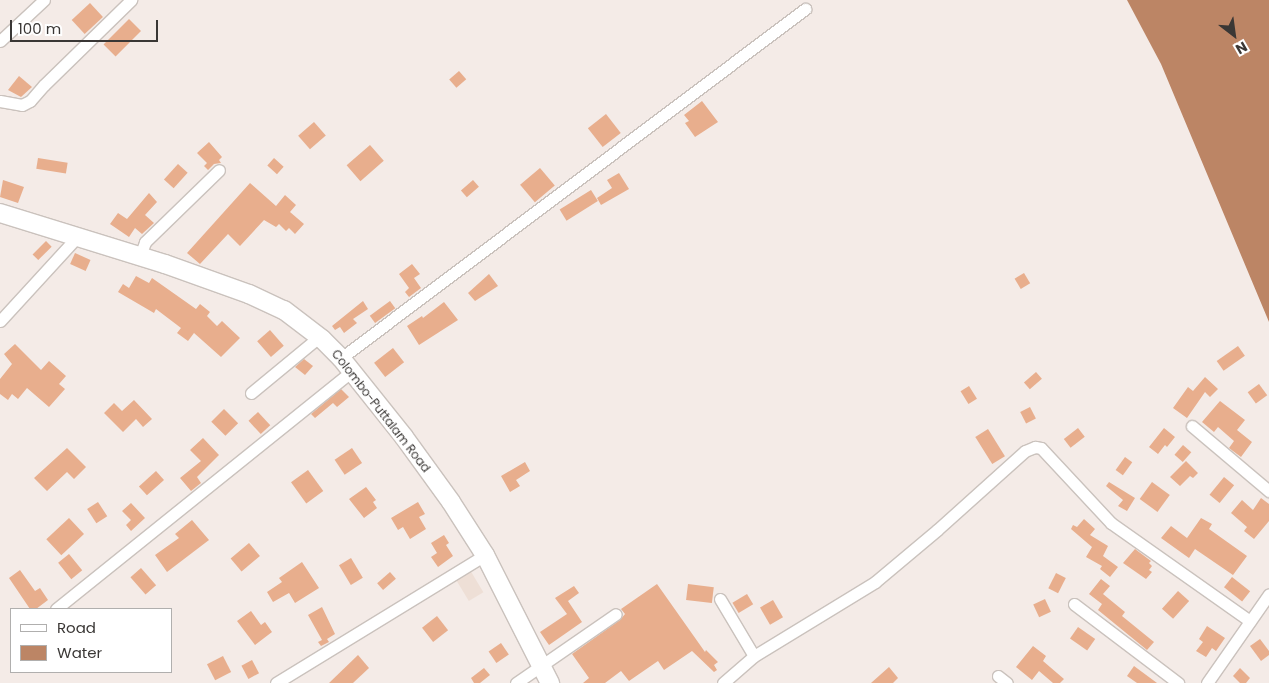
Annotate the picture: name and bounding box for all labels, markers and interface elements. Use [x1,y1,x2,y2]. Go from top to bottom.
scale bar [12,10,160,42]
north arrow [1209,10,1259,60]
text: 100 m [18,18,61,39]
text: N [1232,37,1251,59]
street label: Colombo-Puttalam Road [329,347,433,475]
legend [10,608,172,673]
text: Road [57,617,96,638]
text: Water [57,642,102,663]

